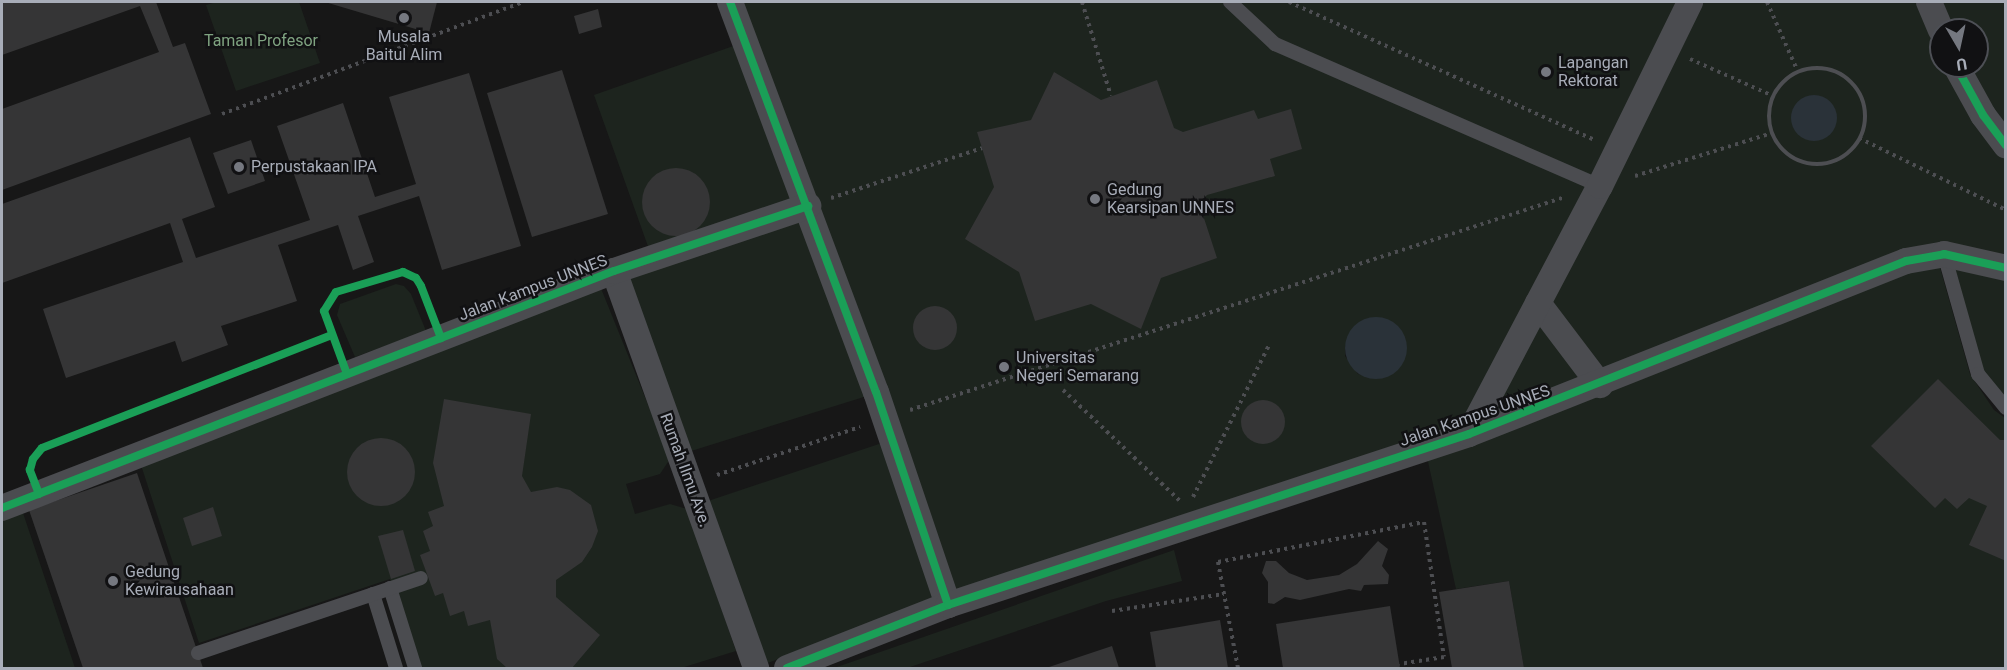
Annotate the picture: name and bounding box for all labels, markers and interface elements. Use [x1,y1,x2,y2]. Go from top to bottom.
marker: Musala Baitul Alim [397,11,411,25]
north arrow [1929,18,1989,78]
place label: Musala Baitul Alim [366,27,442,65]
park label: Taman Profesor [204,31,318,51]
place label: Lapangan Rektorat [1558,53,1628,91]
text: U [1955,54,1968,75]
marker: Lapangan Rektorat [1539,65,1553,79]
place label: Perpustakaan IPA [251,157,377,177]
marker: Perpustakaan IPA [232,160,246,174]
place label: Gedung Kearsipan UNNES [1107,180,1234,218]
marker: Gedung Kearsipan UNNES [1088,192,1102,206]
street label: Jalan Kampus UNNES [456,251,610,325]
place label: Universitas Negeri Semarang [1016,348,1139,386]
marker: Universitas Negeri Semarang [997,360,1011,374]
street label: Jalan Kampus UNNES [1397,381,1553,451]
street label: Rumah Ilmu Ave. [656,410,714,530]
place label: Gedung Kewirausahaan [125,562,234,600]
marker: Gedung Kewirausahaan [106,574,120,588]

